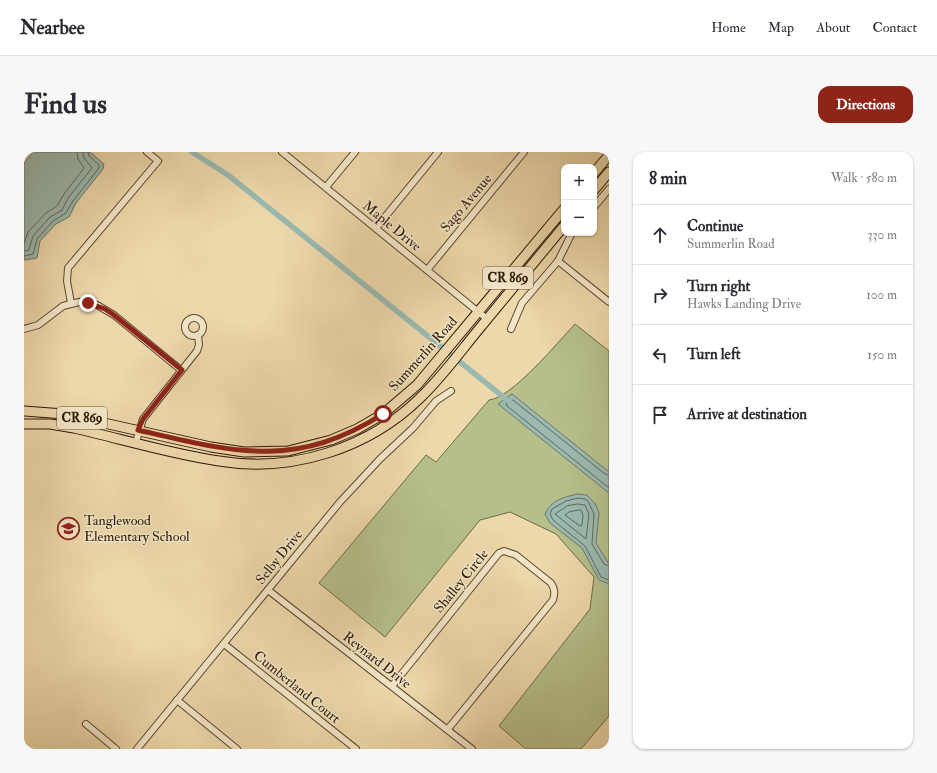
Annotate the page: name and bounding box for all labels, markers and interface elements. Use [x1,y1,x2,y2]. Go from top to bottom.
text: Nearbee [20,16,85,40]
text: Home [711,19,746,36]
text: Map [768,19,794,36]
text: About [816,19,850,36]
text: Contact [872,19,917,36]
button: Directions [818,86,913,123]
text: Find us [24,87,107,122]
map controls [561,164,597,236]
button: + [561,164,597,200]
text: 8 min [649,168,687,189]
street label: Sago Avenue [437,170,495,236]
text: Walk · 580 m [831,170,897,186]
street label: Maple Drive [359,197,425,256]
button: − [561,200,597,236]
text: Continue [687,217,743,236]
icon: ahead [649,224,671,246]
text: 330 m [868,227,897,243]
text: Summerlin Road [687,236,775,252]
road number: CR 869 [483,267,533,289]
text: Turn right [687,277,750,296]
icon: right [649,284,671,306]
text: 100 m [866,287,897,303]
route end [79,294,97,312]
text: Hawks Landing Drive [687,296,801,312]
street label: Summerlin Road [385,313,461,395]
icon: left [649,344,671,366]
text: Turn left [687,345,741,364]
text: 150 m [867,347,897,363]
icon: arrive [649,404,671,426]
route start [374,405,392,423]
text: Arrive at destination [687,405,807,424]
road number: CR 869 [57,407,107,429]
place label: Tanglewood Elementary School [84,512,190,546]
school or university icon: Tanglewood Elementary School [56,515,82,541]
street label: Selby Drive [252,526,307,588]
street label: Shalley Circle [430,546,493,617]
street label: Reynard Drive [339,628,415,693]
street label: Cumberland Court [250,647,344,727]

